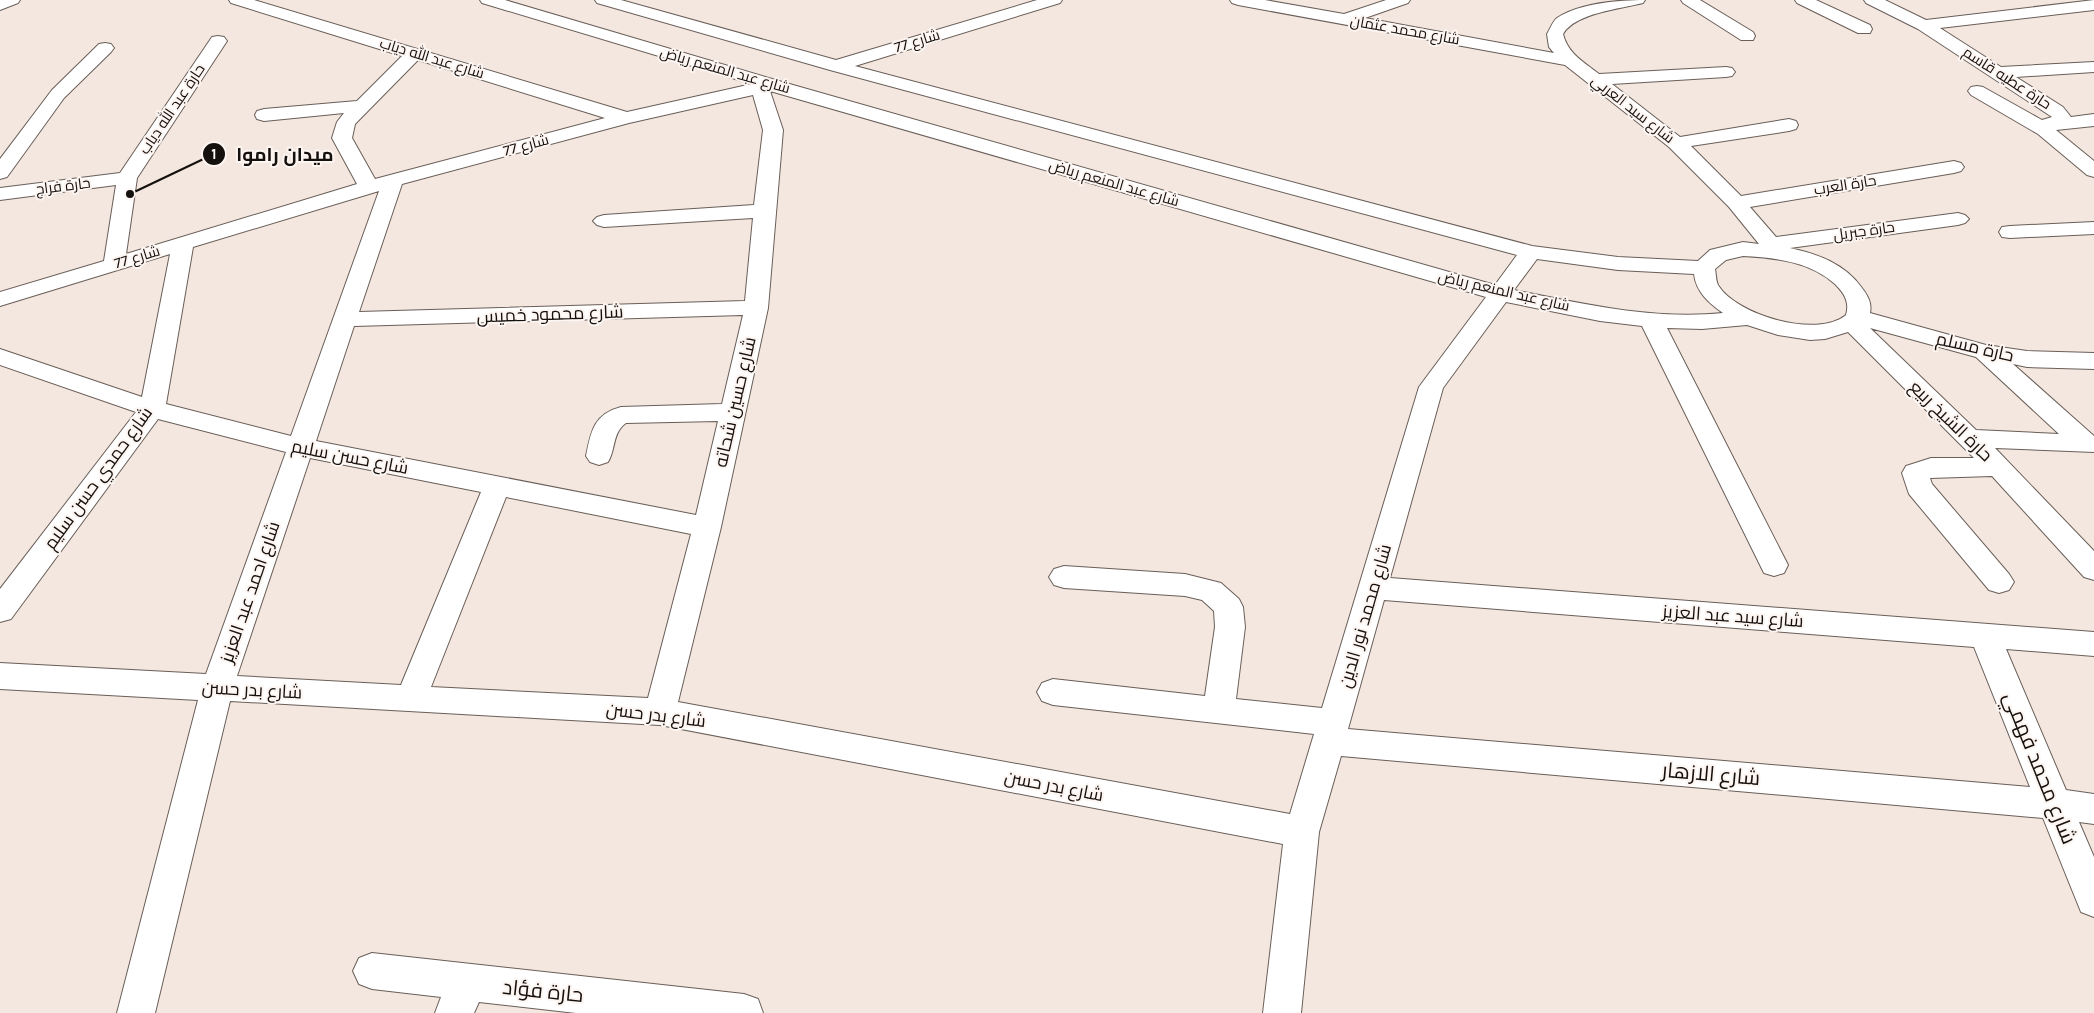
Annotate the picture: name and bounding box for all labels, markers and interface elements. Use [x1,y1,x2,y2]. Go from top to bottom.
street label: شارع محمد عثمان [1349,12,1461,50]
street label: شارع 77 [892,26,943,58]
street label: شارع عبد الله دياب [377,33,487,84]
street label: شارع عبد المنعم رياض [657,43,792,99]
street label: حارة عطيه قاسم [1959,43,2055,114]
street label: حارة عبد الله دياب [134,60,209,157]
street label: شارع سيد العربي [1586,71,1678,149]
street label: شارع 77 [501,130,551,162]
callout: ميدان راموا [201,137,344,171]
text: ميدان راموا [236,144,334,166]
text: 1 [211,145,217,163]
street label: شارع عبد المنعم رياض [1046,156,1181,212]
street label: حارة العرب [1812,171,1878,199]
street label: حارة فراج [34,174,92,200]
street label: حارة جبريل [1832,218,1896,245]
street label: شارع 77 [112,242,163,274]
street label: شارع عبد المنعم رياض [1436,267,1572,317]
street label: شارع محمود خميس [476,300,624,329]
street label: حارة مسلم [1934,327,2016,368]
street label: شارع حسين شحاته [709,335,762,470]
street label: حارة الشيخ ربيع [1904,376,1997,467]
street label: شارع حمدي حسن سليم [39,402,160,555]
street label: شارع حسن سليم [289,435,410,480]
street label: شارع احمد عبد العزيز [215,518,285,667]
street label: شارع محمد نور الدين [1334,542,1397,691]
street label: شارع سيد عبد العزيز [1661,600,1804,633]
street label: شارع بدر حسن [201,676,303,705]
street label: شارع محمد فهمي [1995,689,2081,849]
street label: شارع بدر حسن [605,698,707,733]
street label: شارع الازهار [1660,758,1761,792]
street label: شارع بدر حسن [1002,766,1105,807]
street label: حارة فؤاد [501,975,585,1007]

